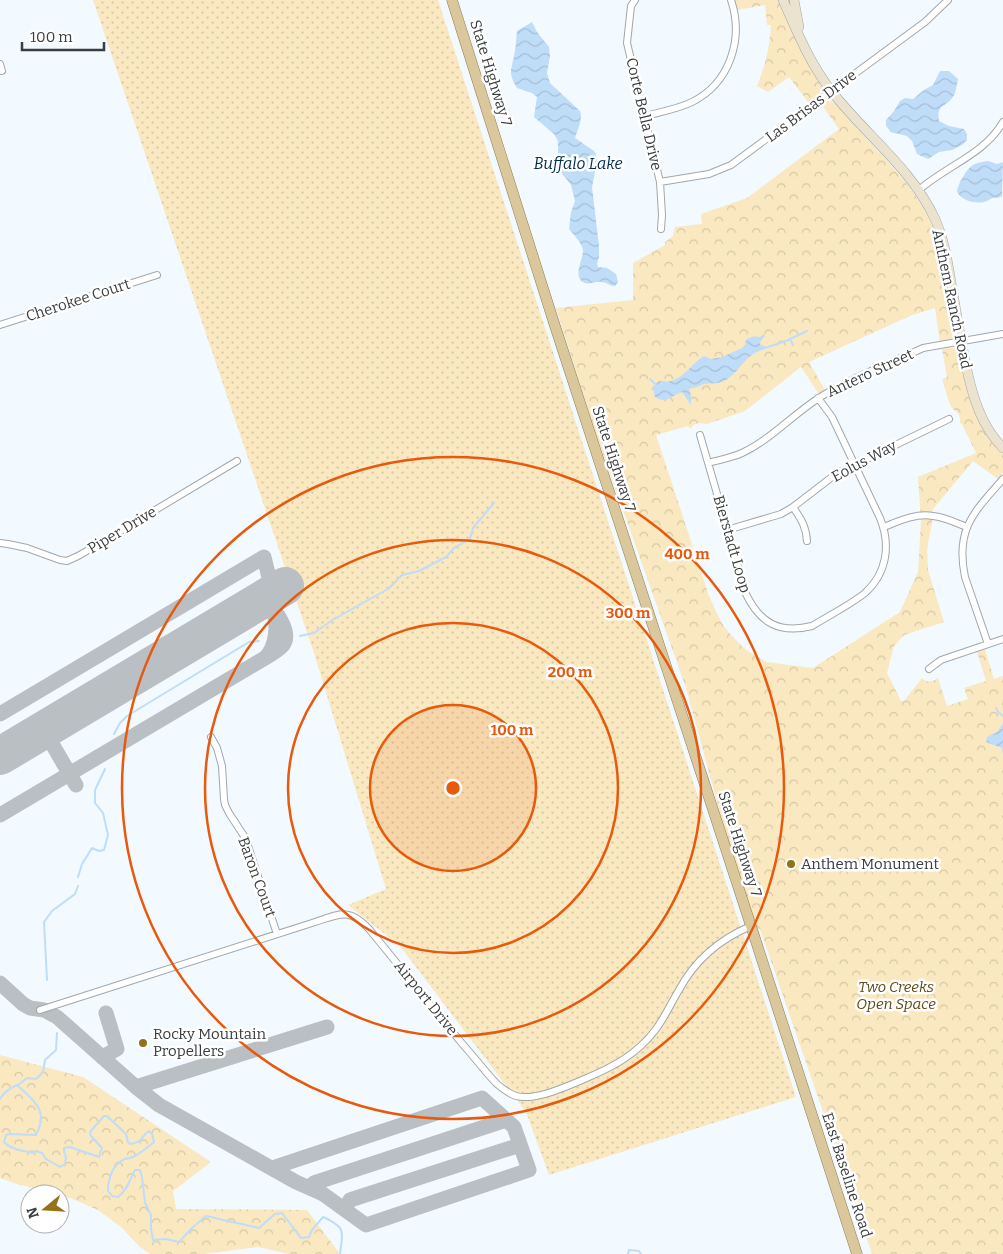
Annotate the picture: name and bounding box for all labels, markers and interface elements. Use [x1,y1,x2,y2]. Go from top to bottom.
street label: State Highway 7 [466,18,516,129]
scale bar [22,20,105,52]
text: 100 m [30,28,73,46]
street label: Corte Bella Drive [622,56,666,172]
street label: Las Brisas Drive [762,66,860,146]
water label: Buffalo Lake [533,154,623,173]
street label: Anthem Ranch Road [928,228,976,371]
street label: Cherokee Court [24,275,133,325]
street label: Antero Street [824,345,917,401]
street label: State Highway 7 [588,404,640,515]
street label: Eolus Way [828,436,900,486]
street label: Bierstadt Loop [709,493,755,595]
street label: Piper Drive [84,502,160,558]
text: 400 m [664,545,710,563]
text: 300 m [606,604,651,622]
text: 200 m [548,663,593,681]
text: 100 m [491,721,534,739]
centre of rings [444,779,462,797]
street label: State Highway 7 [714,789,766,900]
street label: Baron Court [234,834,280,920]
place label: Anthem Monument [801,855,940,873]
marker: Anthem Monument [785,858,797,870]
street label: Airport Drive [390,957,462,1039]
park label: Two Creeks Open Space [856,978,936,1013]
place label: Rocky Mountain Propellers [153,1025,266,1060]
marker: Rocky Mountain Propellers [137,1037,149,1049]
street label: East Baseline Road [818,1110,876,1240]
north arrow [20,1184,70,1234]
text: N [23,1205,43,1221]

